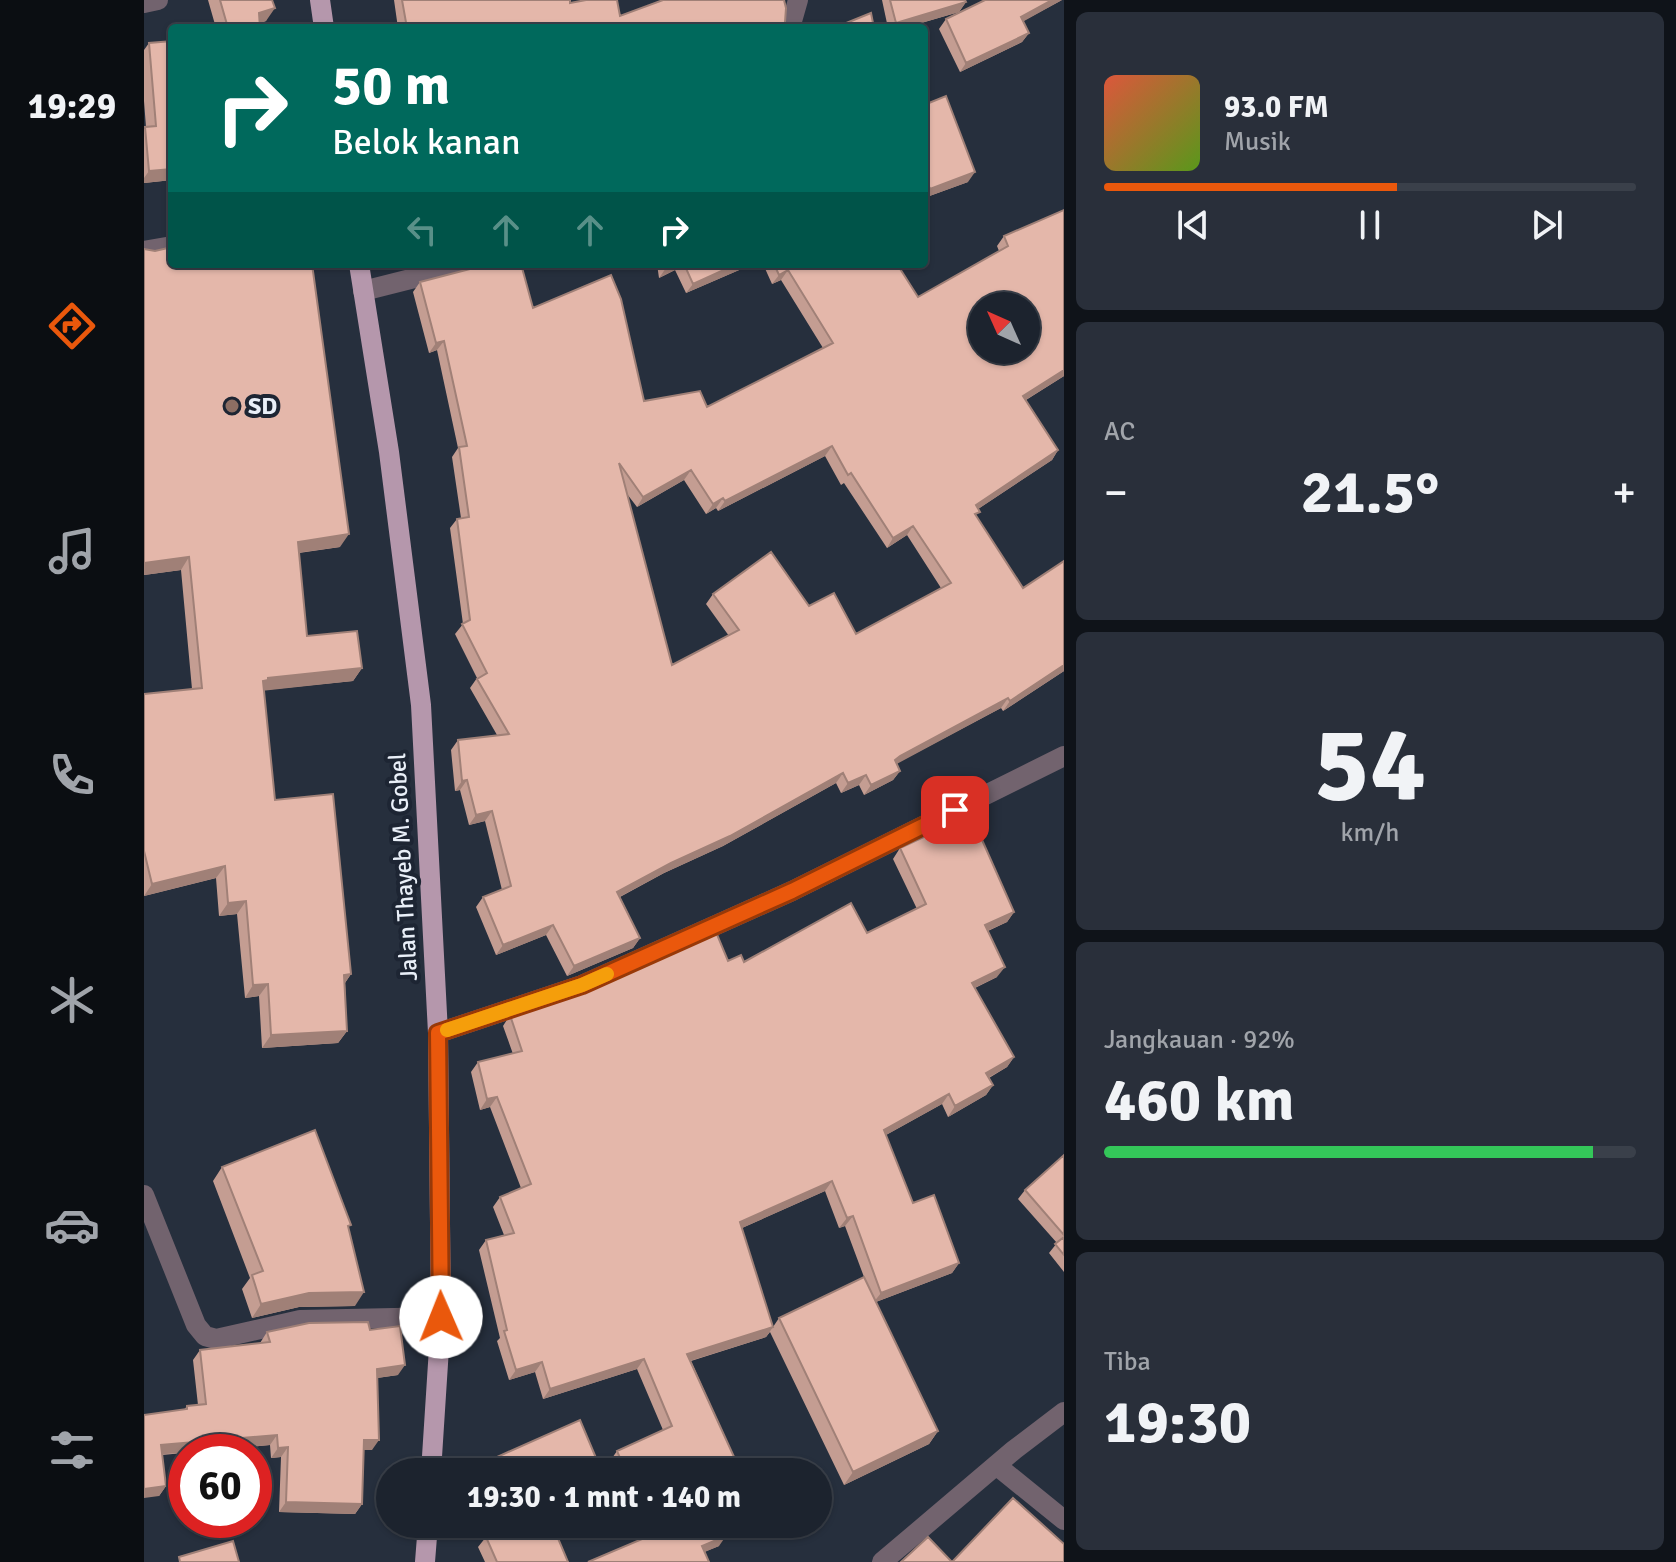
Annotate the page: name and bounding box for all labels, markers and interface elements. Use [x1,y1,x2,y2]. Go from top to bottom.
text: 50 m [332,51,450,120]
icon: right [200,56,304,160]
text: 19:29 [28,84,116,129]
text: 93.0 FM [1224,89,1329,126]
text: Belok kanan [332,120,521,165]
text: Musik [1224,126,1291,158]
icon: previous [1171,203,1215,247]
icon: pause [1348,203,1392,247]
icon: next [1525,203,1569,247]
icon: left [400,208,444,252]
icon: ahead [484,208,528,252]
icon: ahead [568,208,612,252]
icon: right [652,208,696,252]
north arrow [968,292,1040,364]
map controls [968,292,1040,364]
icon: directions [44,298,100,354]
place label: SD [248,391,277,421]
marker: SD [223,397,241,415]
text: AC [1104,416,1135,448]
text: 21.5° [1301,456,1439,530]
text: − [1104,466,1128,520]
text: + [1612,466,1636,520]
icon: music [44,523,100,579]
text: 54 [1314,701,1426,829]
icon: phone [44,747,100,803]
street label: Jalan Thayeb M. Gobel [382,752,424,982]
pin [921,776,989,844]
icon: arrive [933,788,977,832]
text: km/h [1341,817,1399,849]
icon: climate [44,972,100,1028]
text: Jangkauan · 92% [1104,1024,1295,1056]
text: 460 km [1104,1064,1294,1138]
icon: car [44,1197,100,1253]
position arrow [399,1275,483,1359]
text: Tiba [1104,1346,1151,1378]
text: 19:30 [1104,1386,1251,1460]
icon: filters [44,1422,100,1478]
speed limit sign: 60 [168,1434,272,1538]
text: 19:30 · 1 mnt · 140 m [467,1479,741,1516]

